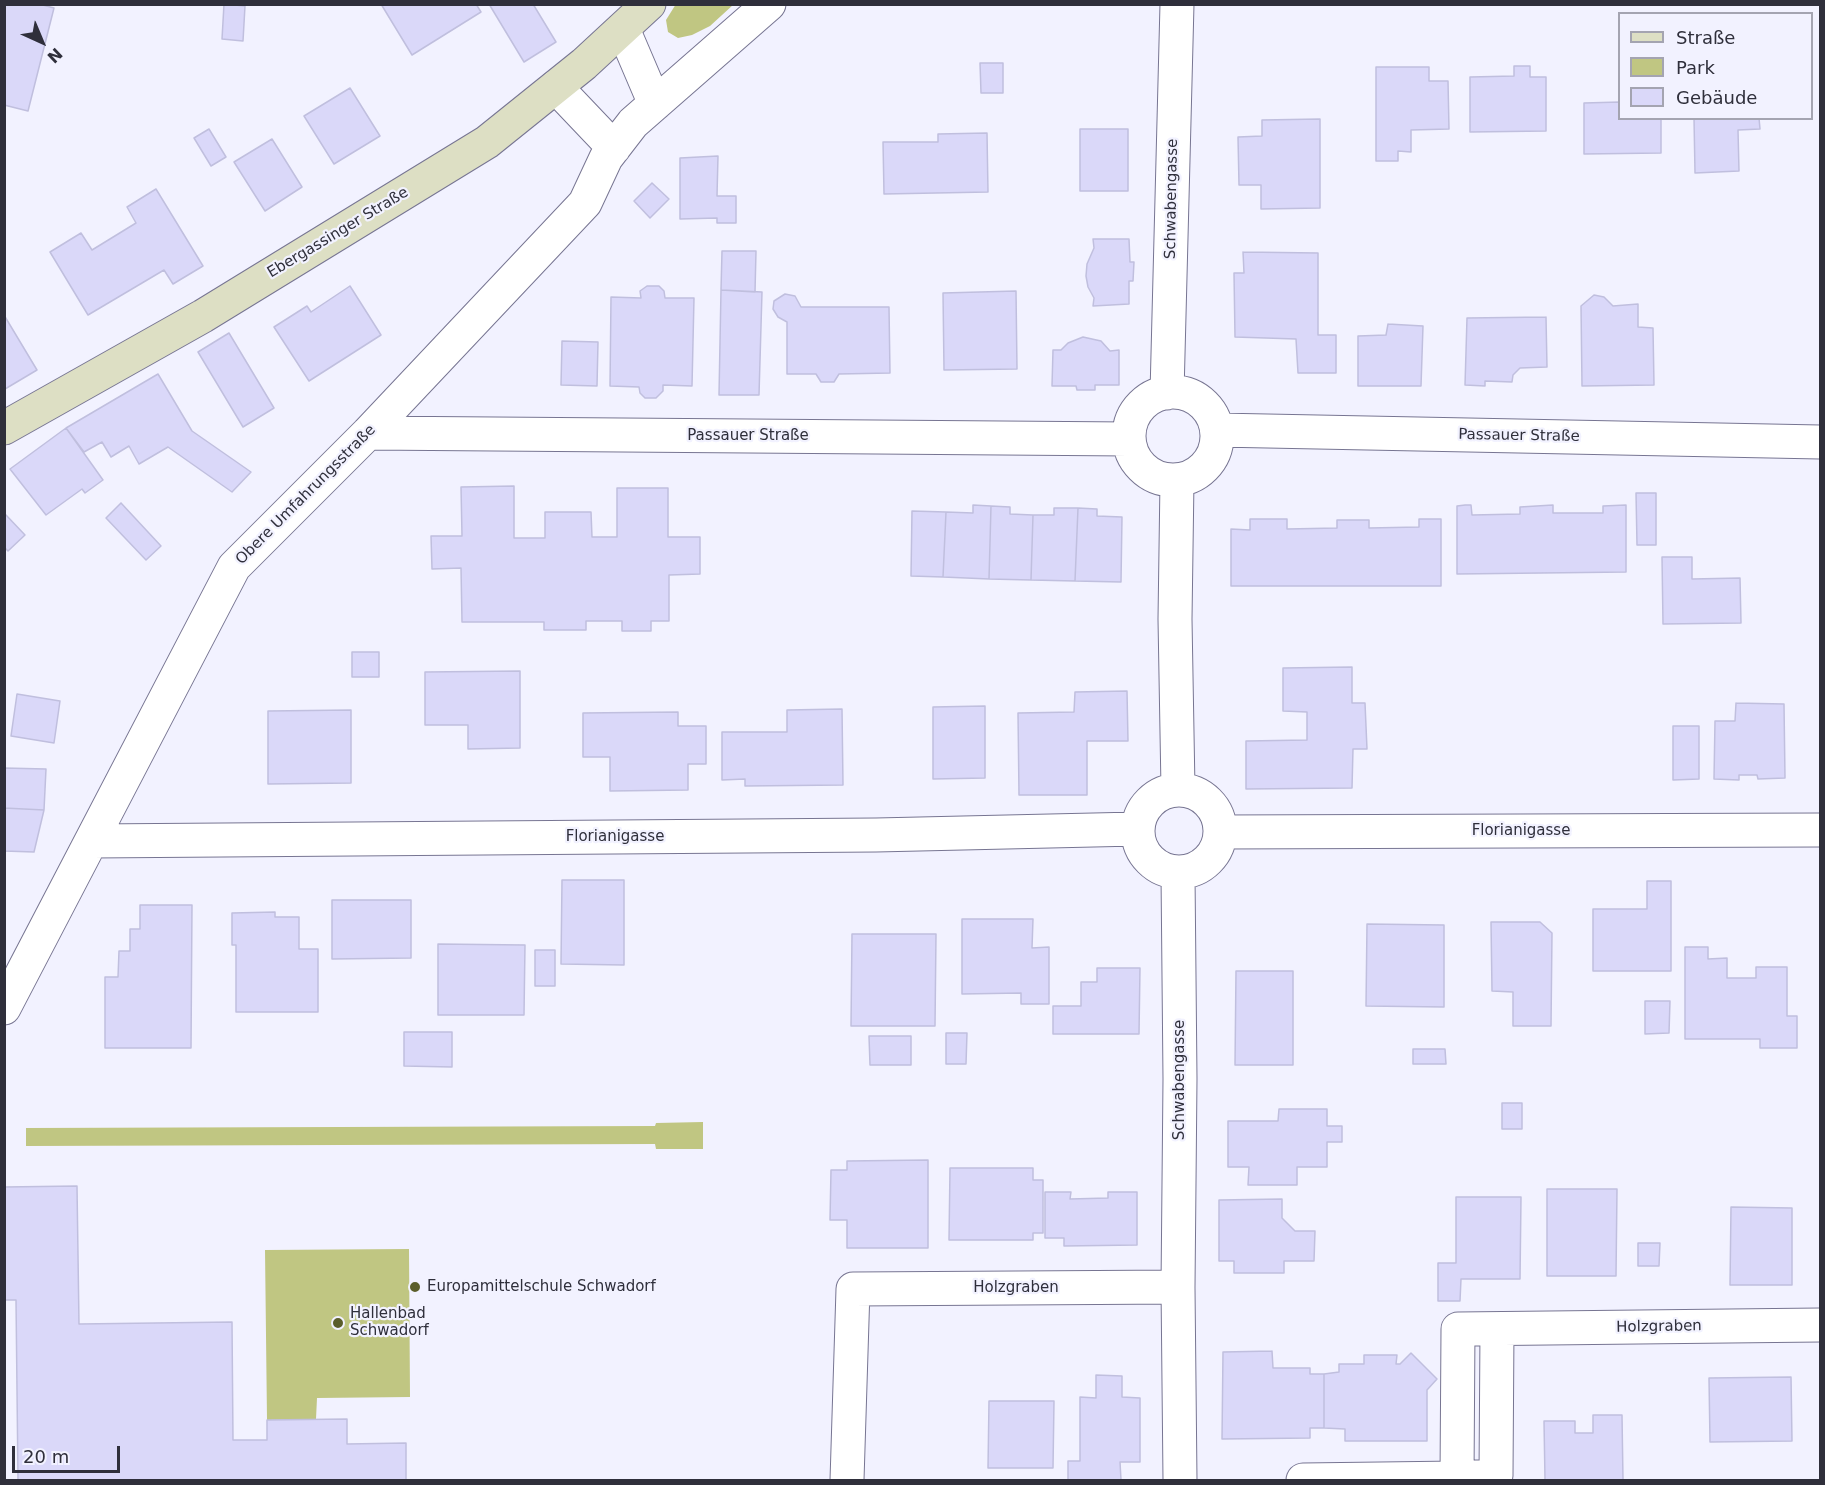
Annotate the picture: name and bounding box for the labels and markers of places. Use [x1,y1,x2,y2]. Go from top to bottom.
place label: Europamittelschule Schwadorf [427,1278,656,1296]
marker: Europamittelschule Schwadorf [408,1280,422,1294]
place label: Hallenbad Schwadorf [350,1305,429,1340]
marker: Hallenbad Schwadorf [331,1316,345,1330]

